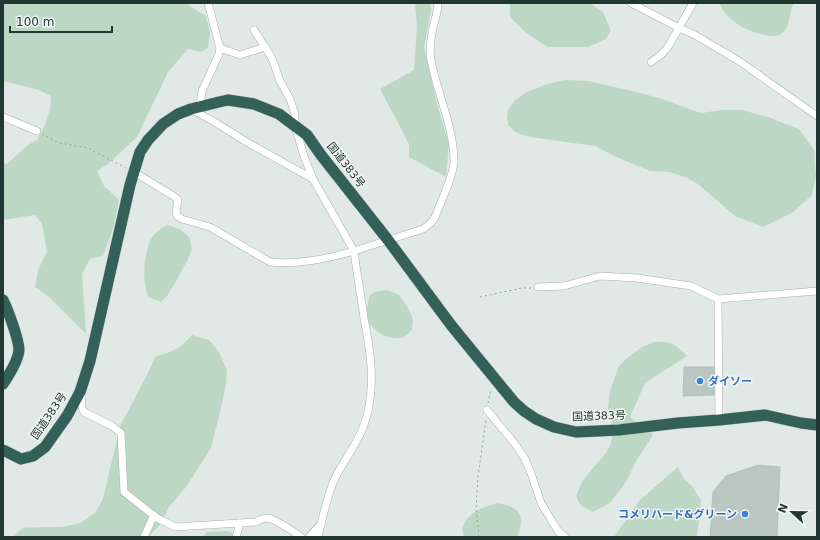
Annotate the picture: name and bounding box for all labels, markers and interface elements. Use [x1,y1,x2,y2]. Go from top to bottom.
scale bar [10,8,112,34]
text: 100 m [16,15,54,29]
street label: 国道383号 [324,140,368,190]
place label: ダイソー [708,375,752,388]
marker: ダイソー [695,376,705,386]
street label: 国道383号 [29,390,69,442]
street label: 国道383号 [572,409,626,423]
north arrow [772,492,812,532]
text: N [775,502,791,515]
place label: コメリハード&グリーン [618,508,737,521]
marker: コメリハード&グリーン [740,509,750,519]

